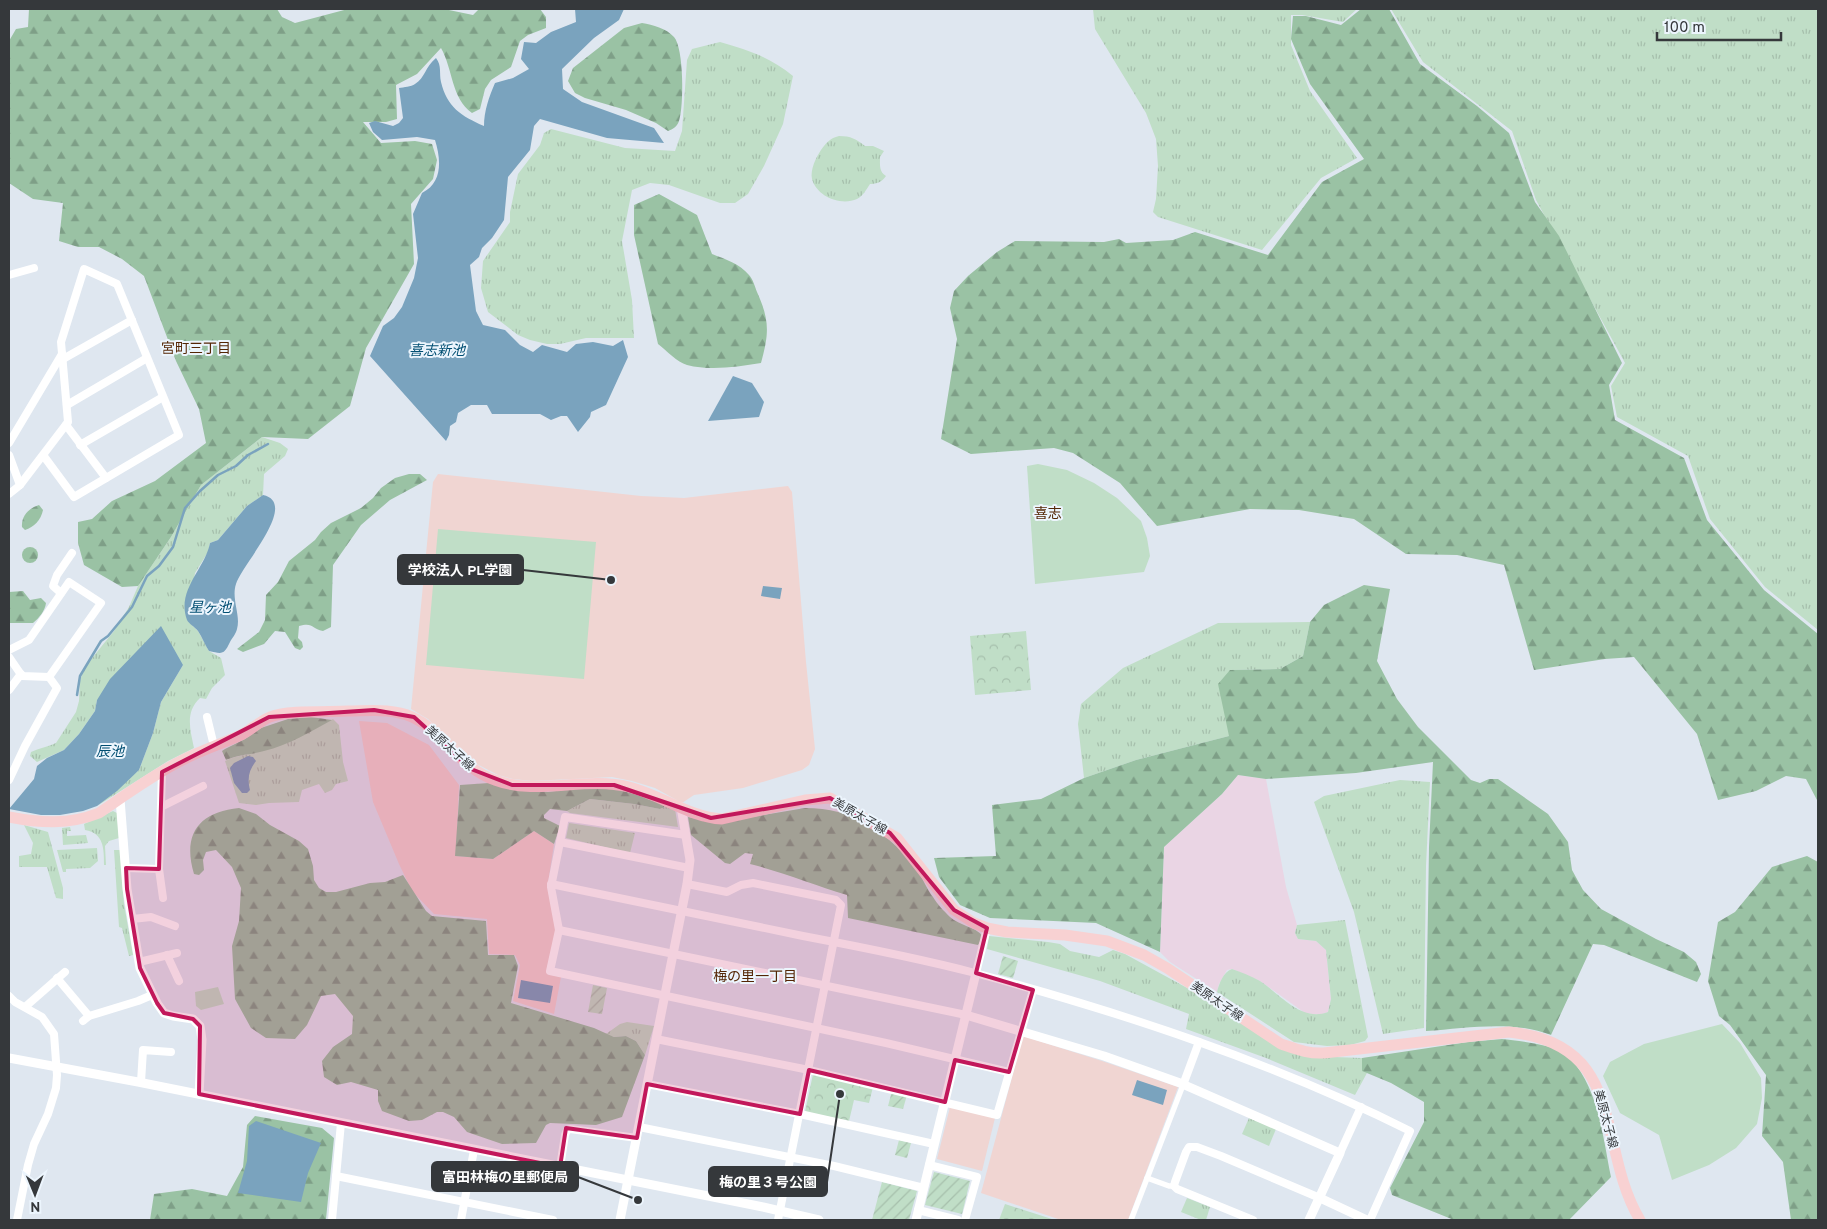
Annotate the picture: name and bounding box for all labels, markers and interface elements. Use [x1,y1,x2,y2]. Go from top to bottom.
scale bar [1657,10,1781,42]
text: 100 m [1664,19,1705,38]
district label: 宮町三丁目 [161,341,231,358]
water label: 喜志新池 [409,343,467,360]
district label: 喜志 [1034,506,1062,523]
callout: 学校法人 PL学園 [398,555,523,584]
text: 学校法人 PL学園 [408,563,512,580]
water label: 星ヶ池 [189,600,233,617]
street label: 美原太子線 [422,723,477,775]
water label: 辰池 [96,744,126,761]
street label: 美原太子線 [830,795,889,839]
district label: 梅の里一丁目 [713,968,797,986]
street label: 美原太子線 [1187,978,1246,1025]
street label: 美原太子線 [1590,1088,1621,1150]
callout: 富田林梅の里郵便局 [432,1162,578,1191]
callout: 梅の里３号公園 [709,1167,827,1196]
north arrow [10,1169,60,1219]
text: 富田林梅の里郵便局 [442,1169,568,1187]
text: 梅の里３号公園 [719,1174,817,1192]
text: N [30,1197,40,1214]

